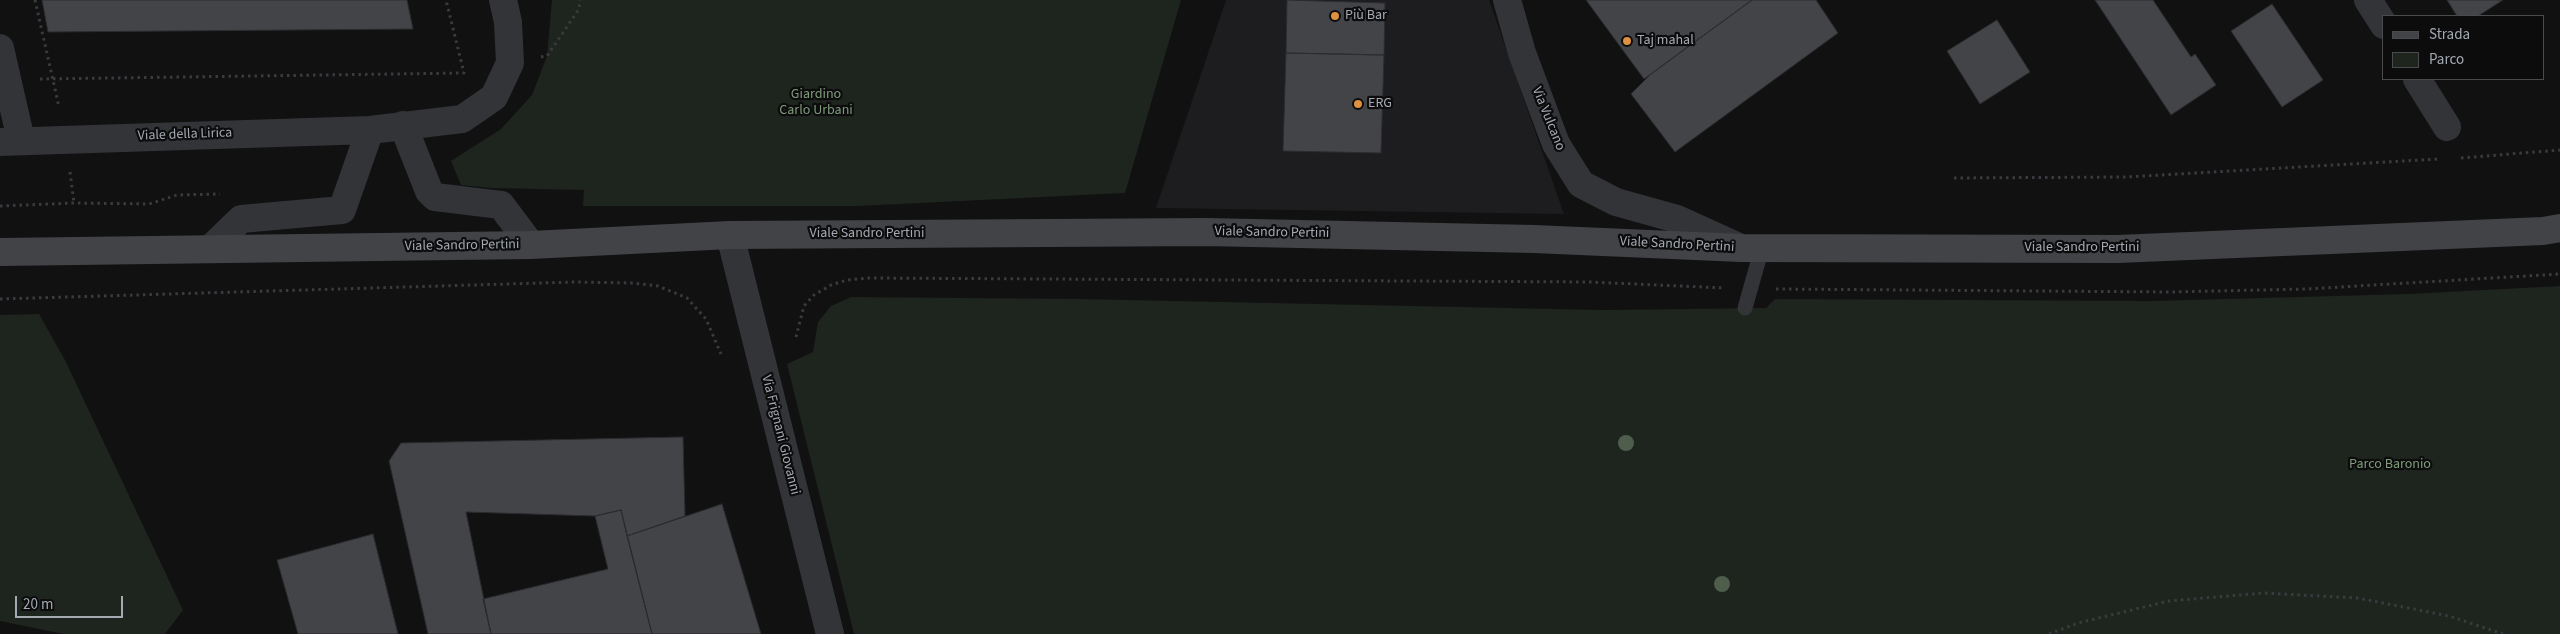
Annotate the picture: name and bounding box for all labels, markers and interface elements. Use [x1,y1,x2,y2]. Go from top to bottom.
place label: Più Bar [1345,8,1387,24]
marker: Più Bar [1329,10,1341,22]
legend [2382,15,2545,80]
text: Strada [2429,24,2470,45]
place label: Taj mahal [1637,33,1694,49]
marker: Taj mahal [1621,35,1633,47]
text: Parco [2429,49,2464,70]
street label: Via Vulcano [1528,85,1568,153]
park label: Giardino Carlo Urbani [779,87,853,120]
place label: ERG [1368,96,1392,112]
marker: ERG [1352,98,1364,110]
street label: Viale della Lirica [137,125,233,145]
street label: Viale Sandro Pertini [1214,224,1330,242]
street label: Viale Sandro Pertini [810,226,924,242]
street label: Viale Sandro Pertini [1619,234,1735,256]
street label: Viale Sandro Pertini [404,237,520,255]
street label: Viale Sandro Pertini [2025,240,2139,256]
street label: Via Frignani Giovanni [757,373,803,497]
park label: Parco Baronio [2349,457,2431,473]
scale bar [18,586,125,618]
text: 20 m [23,594,53,615]

